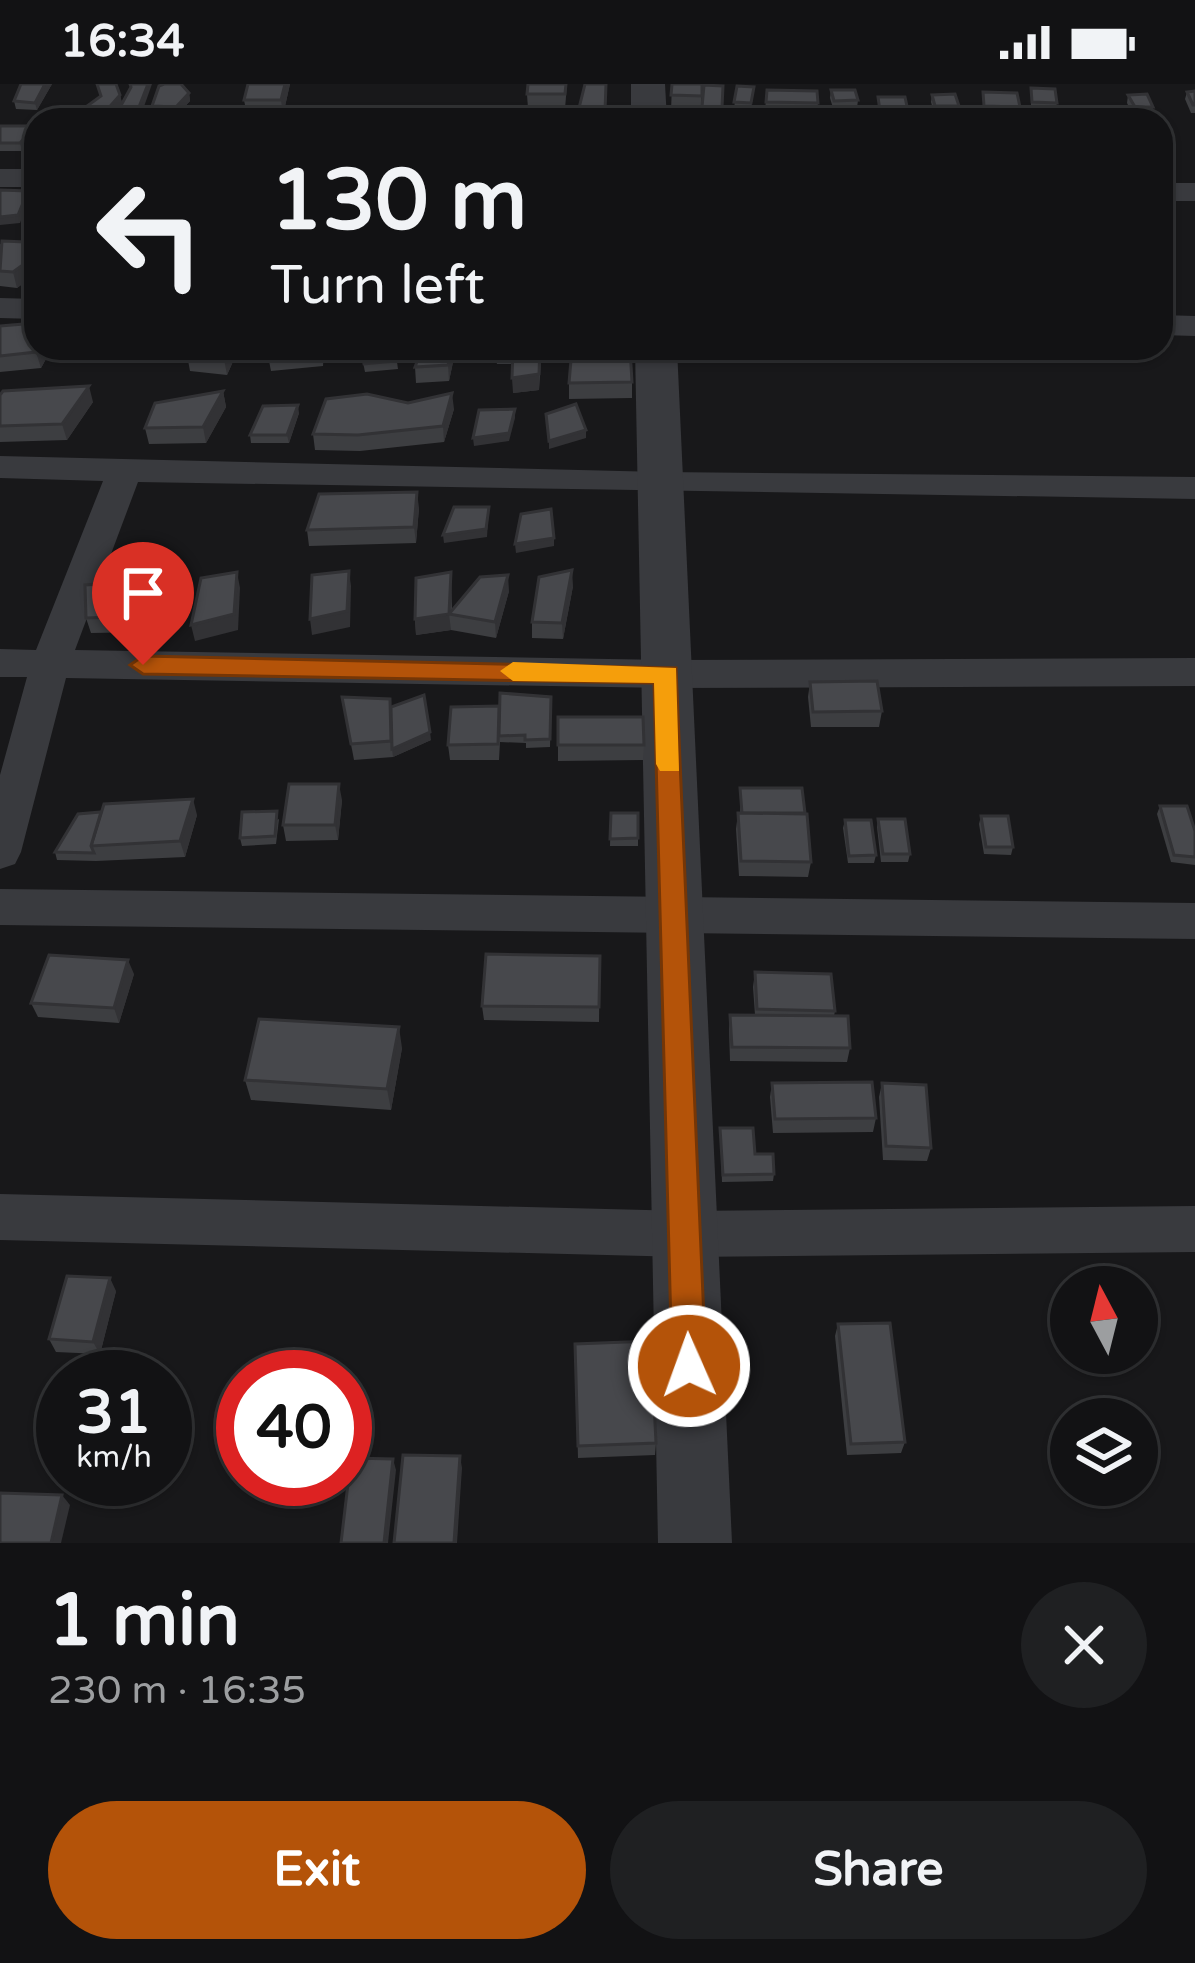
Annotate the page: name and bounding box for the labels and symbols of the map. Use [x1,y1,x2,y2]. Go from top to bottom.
pin [92,542,194,665]
north arrow [1050,1266,1158,1374]
position arrow [626,1303,752,1429]
speed limit sign: 40 [216,1350,372,1506]

